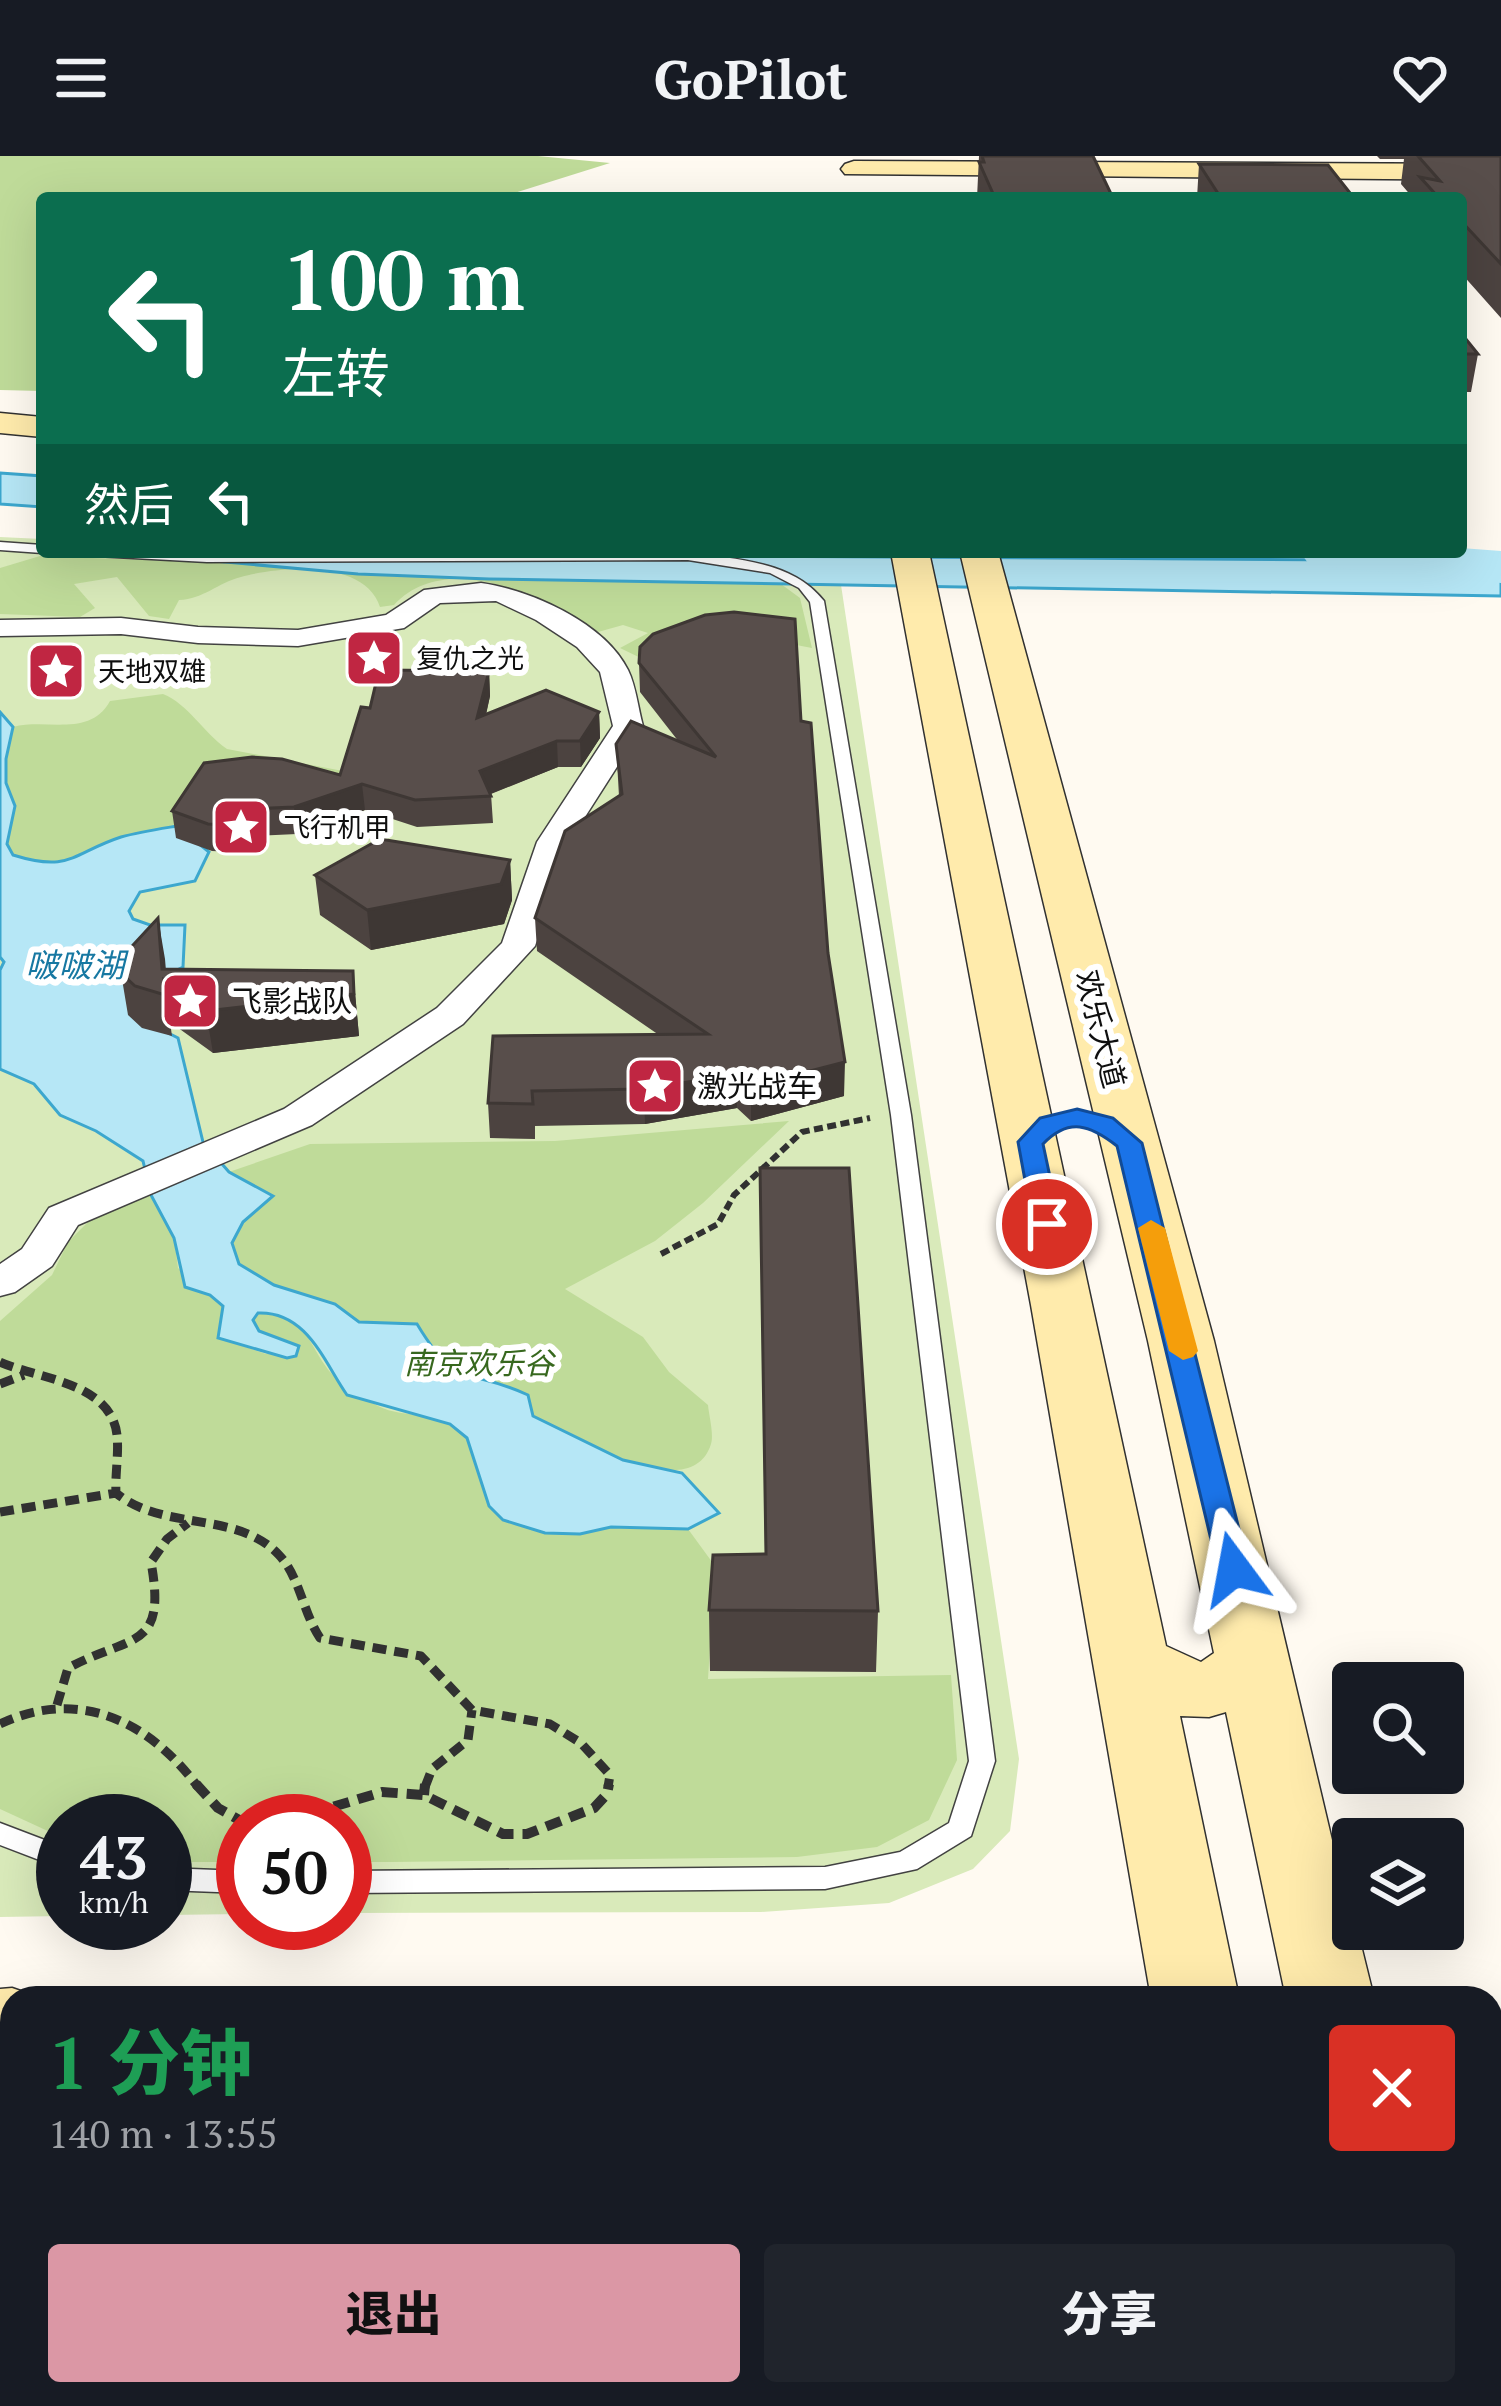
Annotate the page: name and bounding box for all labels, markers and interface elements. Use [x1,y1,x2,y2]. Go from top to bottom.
text: GoPilot [653,43,848,114]
icon: menu [48,45,114,111]
icon: heart [1387,45,1453,111]
text: 100 m [282,223,525,334]
icon: left [84,240,240,396]
text: 左转 [282,337,390,408]
icon: left [198,468,264,534]
text: 然后 [84,474,174,534]
place icon: 复仇之光 [343,627,405,689]
place icon: 天地双雄 [25,640,87,702]
place label: 复仇之光 [416,640,524,676]
place label: 天地双雄 [98,653,206,689]
place icon: 飞行机甲 [210,796,272,858]
place label: 飞行机甲 [283,809,391,845]
water label: 啵啵湖 [26,943,130,986]
street label: 欢乐大道 [1067,966,1135,1092]
place icon: 飞影战队 [159,970,221,1032]
place label: 飞影战队 [232,981,352,1021]
place icon: 激光战车 [624,1055,686,1117]
place label: 激光战车 [697,1066,817,1106]
pin [996,1173,1098,1275]
icon: arrive [1014,1191,1080,1257]
park label: 南京欢乐谷 [404,1343,557,1383]
position arrow [1171,1506,1297,1632]
map controls [1332,1662,1464,1950]
button: search [1332,1662,1464,1794]
speed limit sign: 50 [216,1794,372,1950]
text: 43 [80,1817,148,1896]
button: layers [1332,1818,1464,1950]
text: km/h [79,1882,149,1922]
text: 1 分钟 [48,2014,252,2110]
button: close [1329,2025,1455,2151]
text: 140 m · 13:55 [48,2107,278,2159]
button: 退出 [48,2244,740,2382]
button: 分享 [764,2244,1455,2382]

